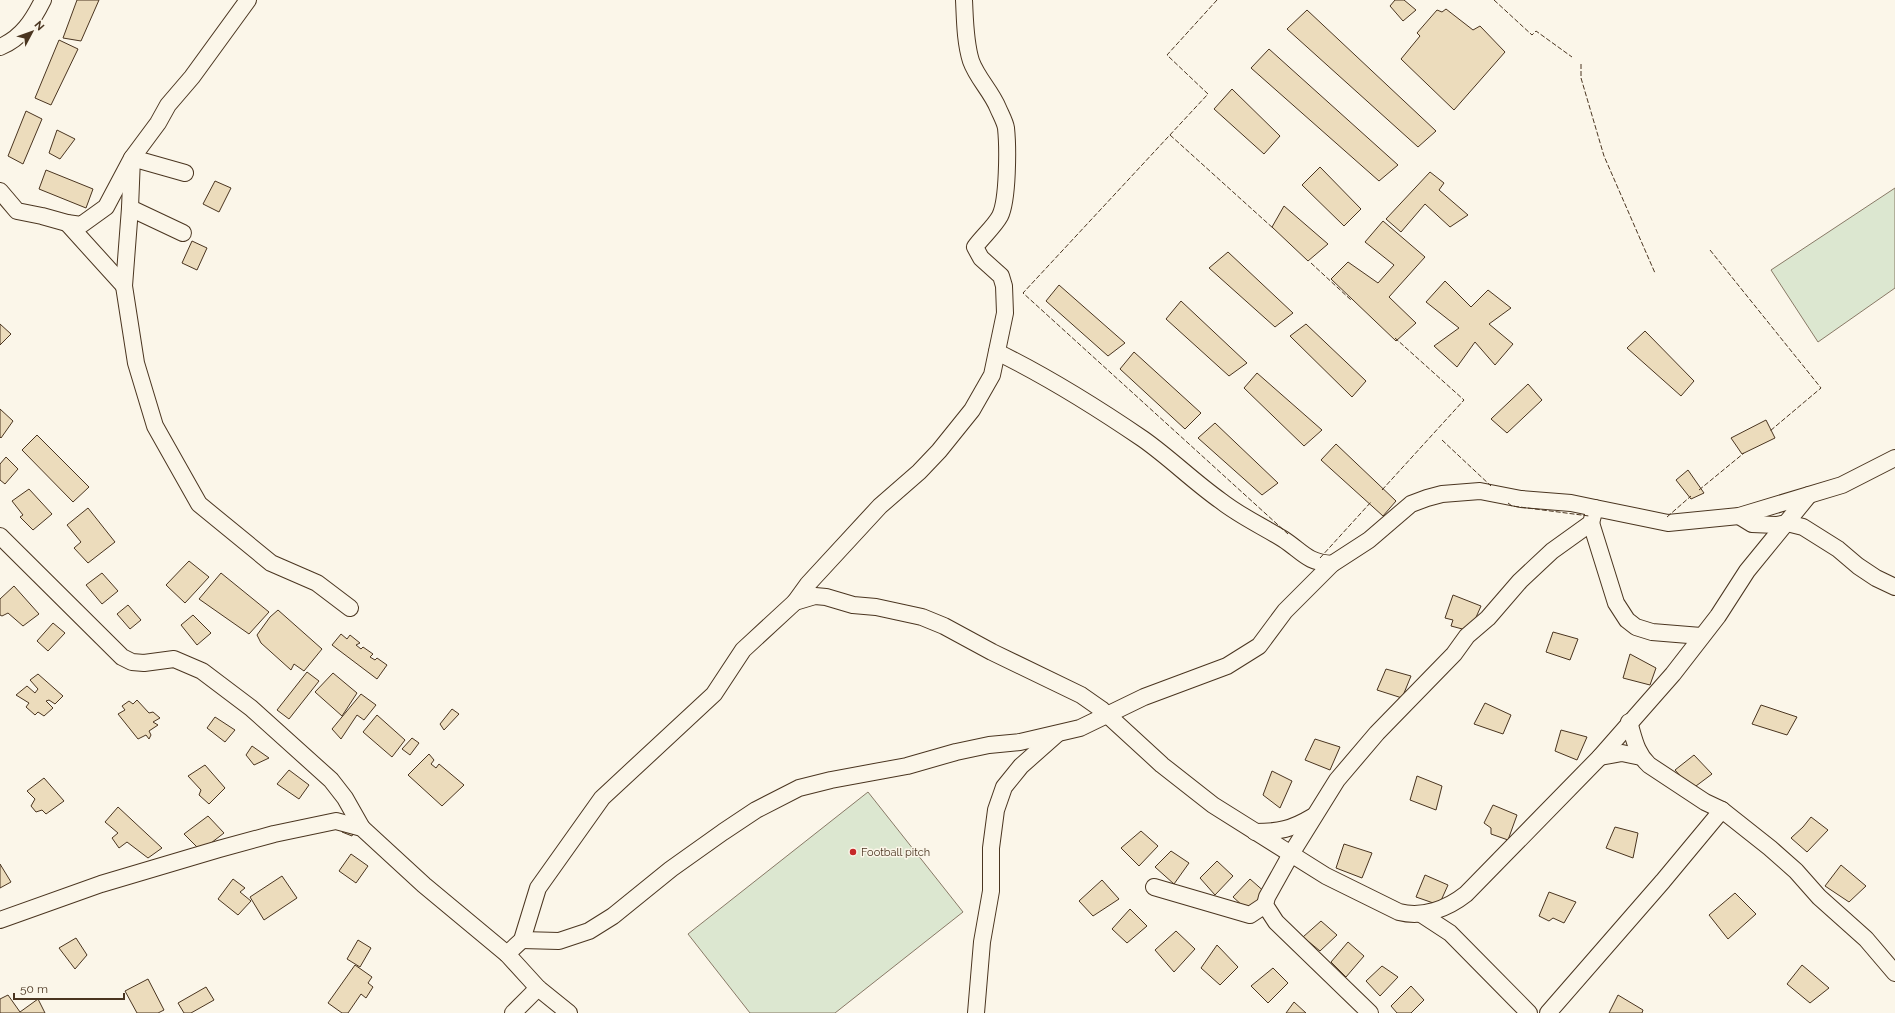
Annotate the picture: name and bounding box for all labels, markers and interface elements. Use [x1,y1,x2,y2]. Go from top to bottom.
north arrow [12,12,52,52]
text: N [32,18,47,33]
place label: Football pitch [861,846,930,859]
marker: Football pitch [848,847,858,857]
scale bar [14,975,124,1001]
text: 50 m [20,982,48,996]

